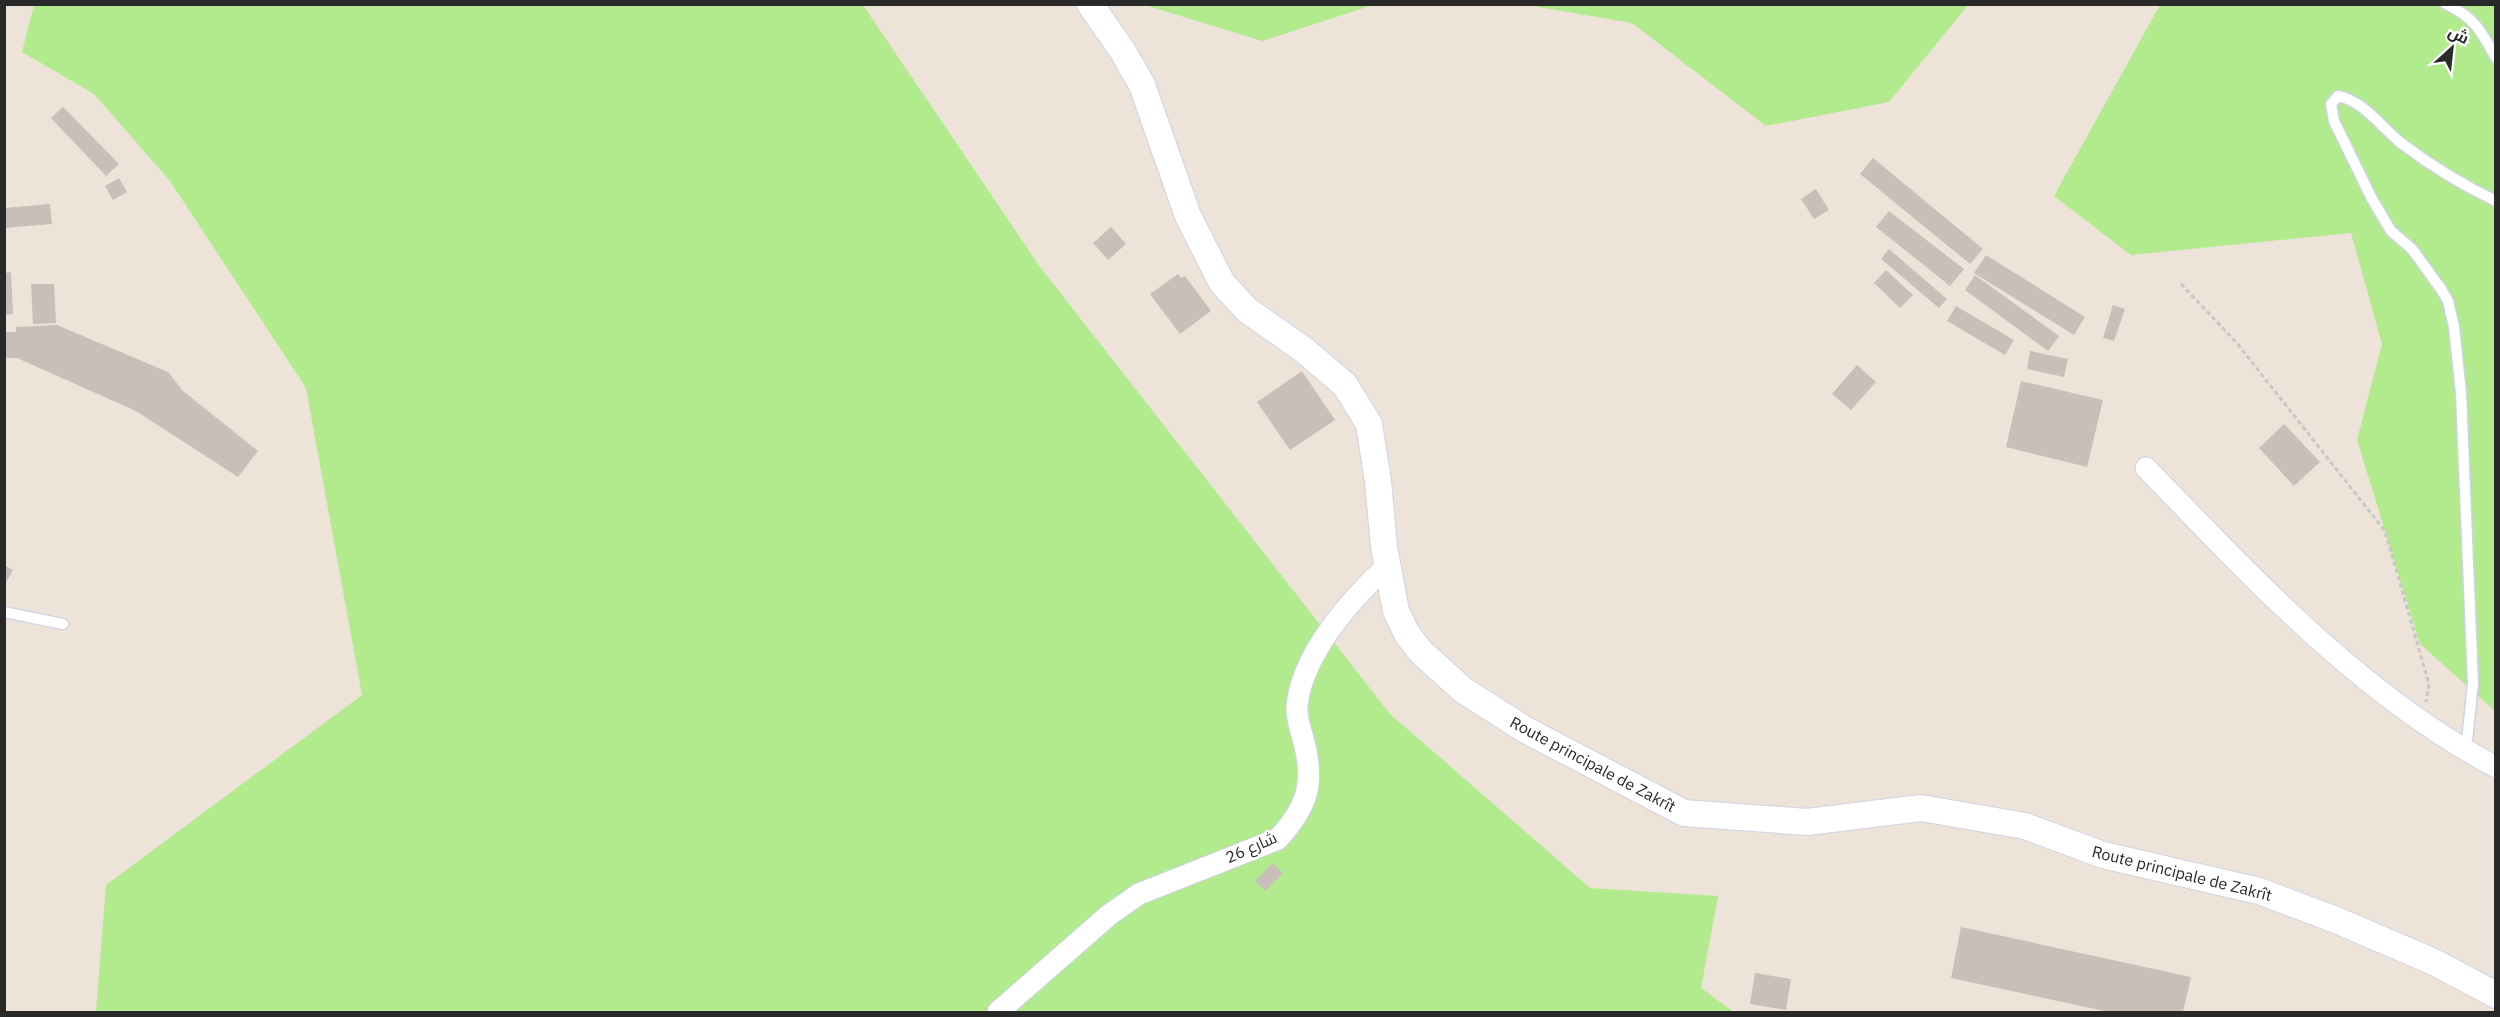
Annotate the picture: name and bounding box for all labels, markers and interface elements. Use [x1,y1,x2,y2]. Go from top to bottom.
north arrow [2422,18,2482,78]
text: ش [2445,21,2472,48]
street label: Route principale de Zakrît [1507,712,1679,816]
street label: شارع 26 [1222,827,1281,869]
street label: Route principale de Zakrît [2090,841,2274,905]

